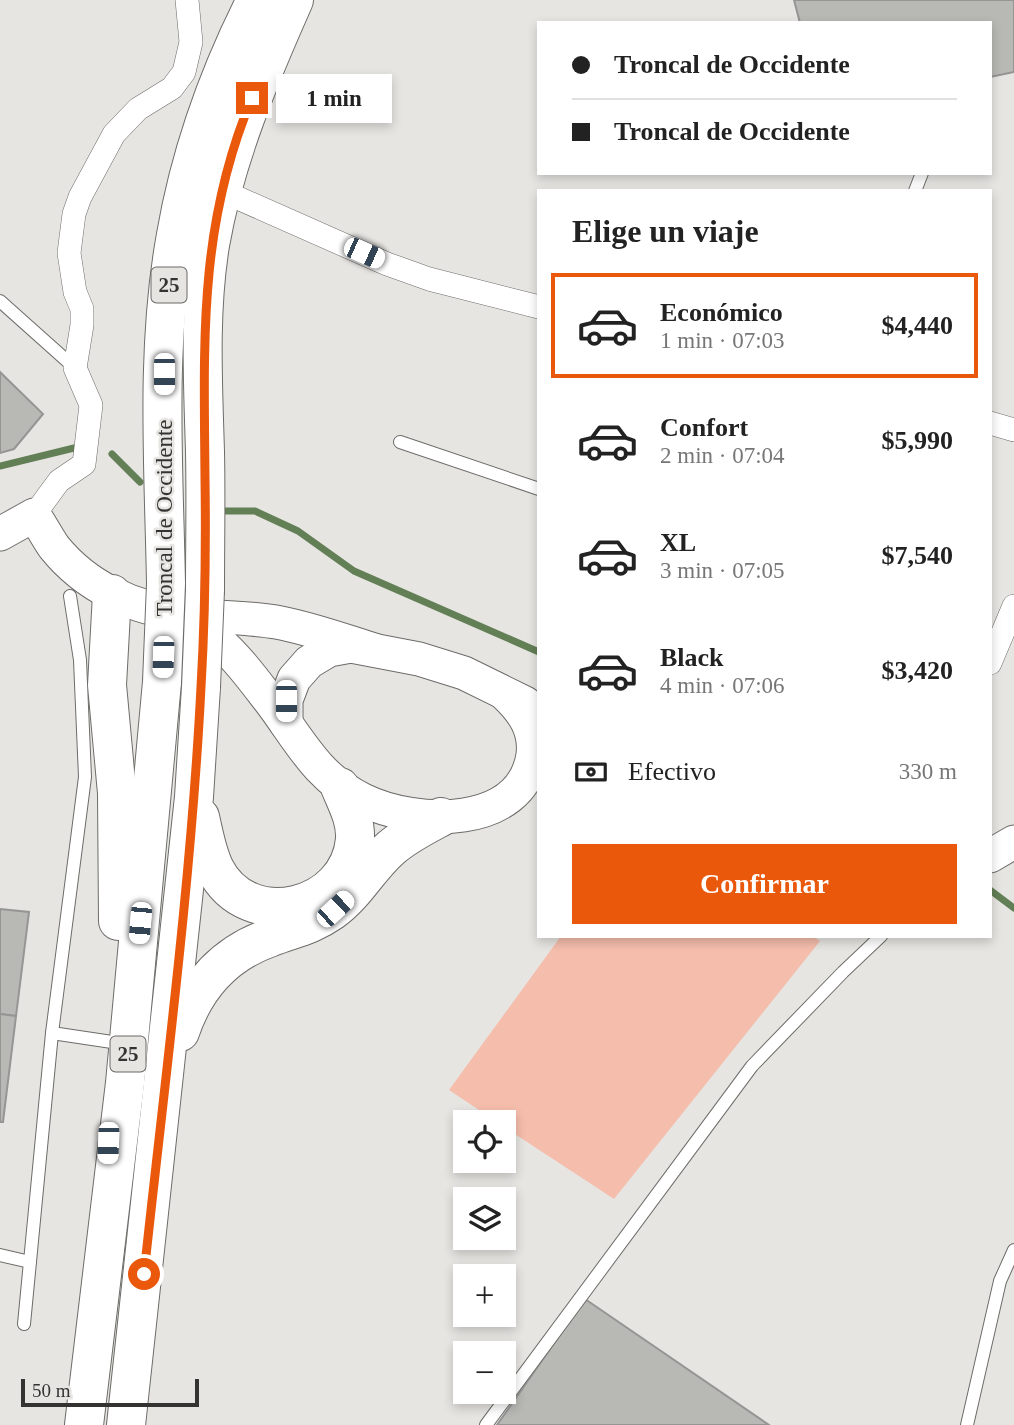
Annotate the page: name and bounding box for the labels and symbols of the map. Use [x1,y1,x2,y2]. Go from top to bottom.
callout: 1 min [276,74,392,122]
route end [236,82,268,114]
car [341,235,388,271]
road number: 25 [152,268,186,302]
car [154,353,175,395]
street label: Troncal de Occidente [152,419,177,617]
car [152,636,175,678]
car [276,680,297,722]
car [313,887,358,931]
car [128,901,153,945]
road number: 25 [110,1036,146,1072]
car [97,1122,120,1164]
route start [128,1258,160,1290]
scale bar [21,1376,200,1408]

